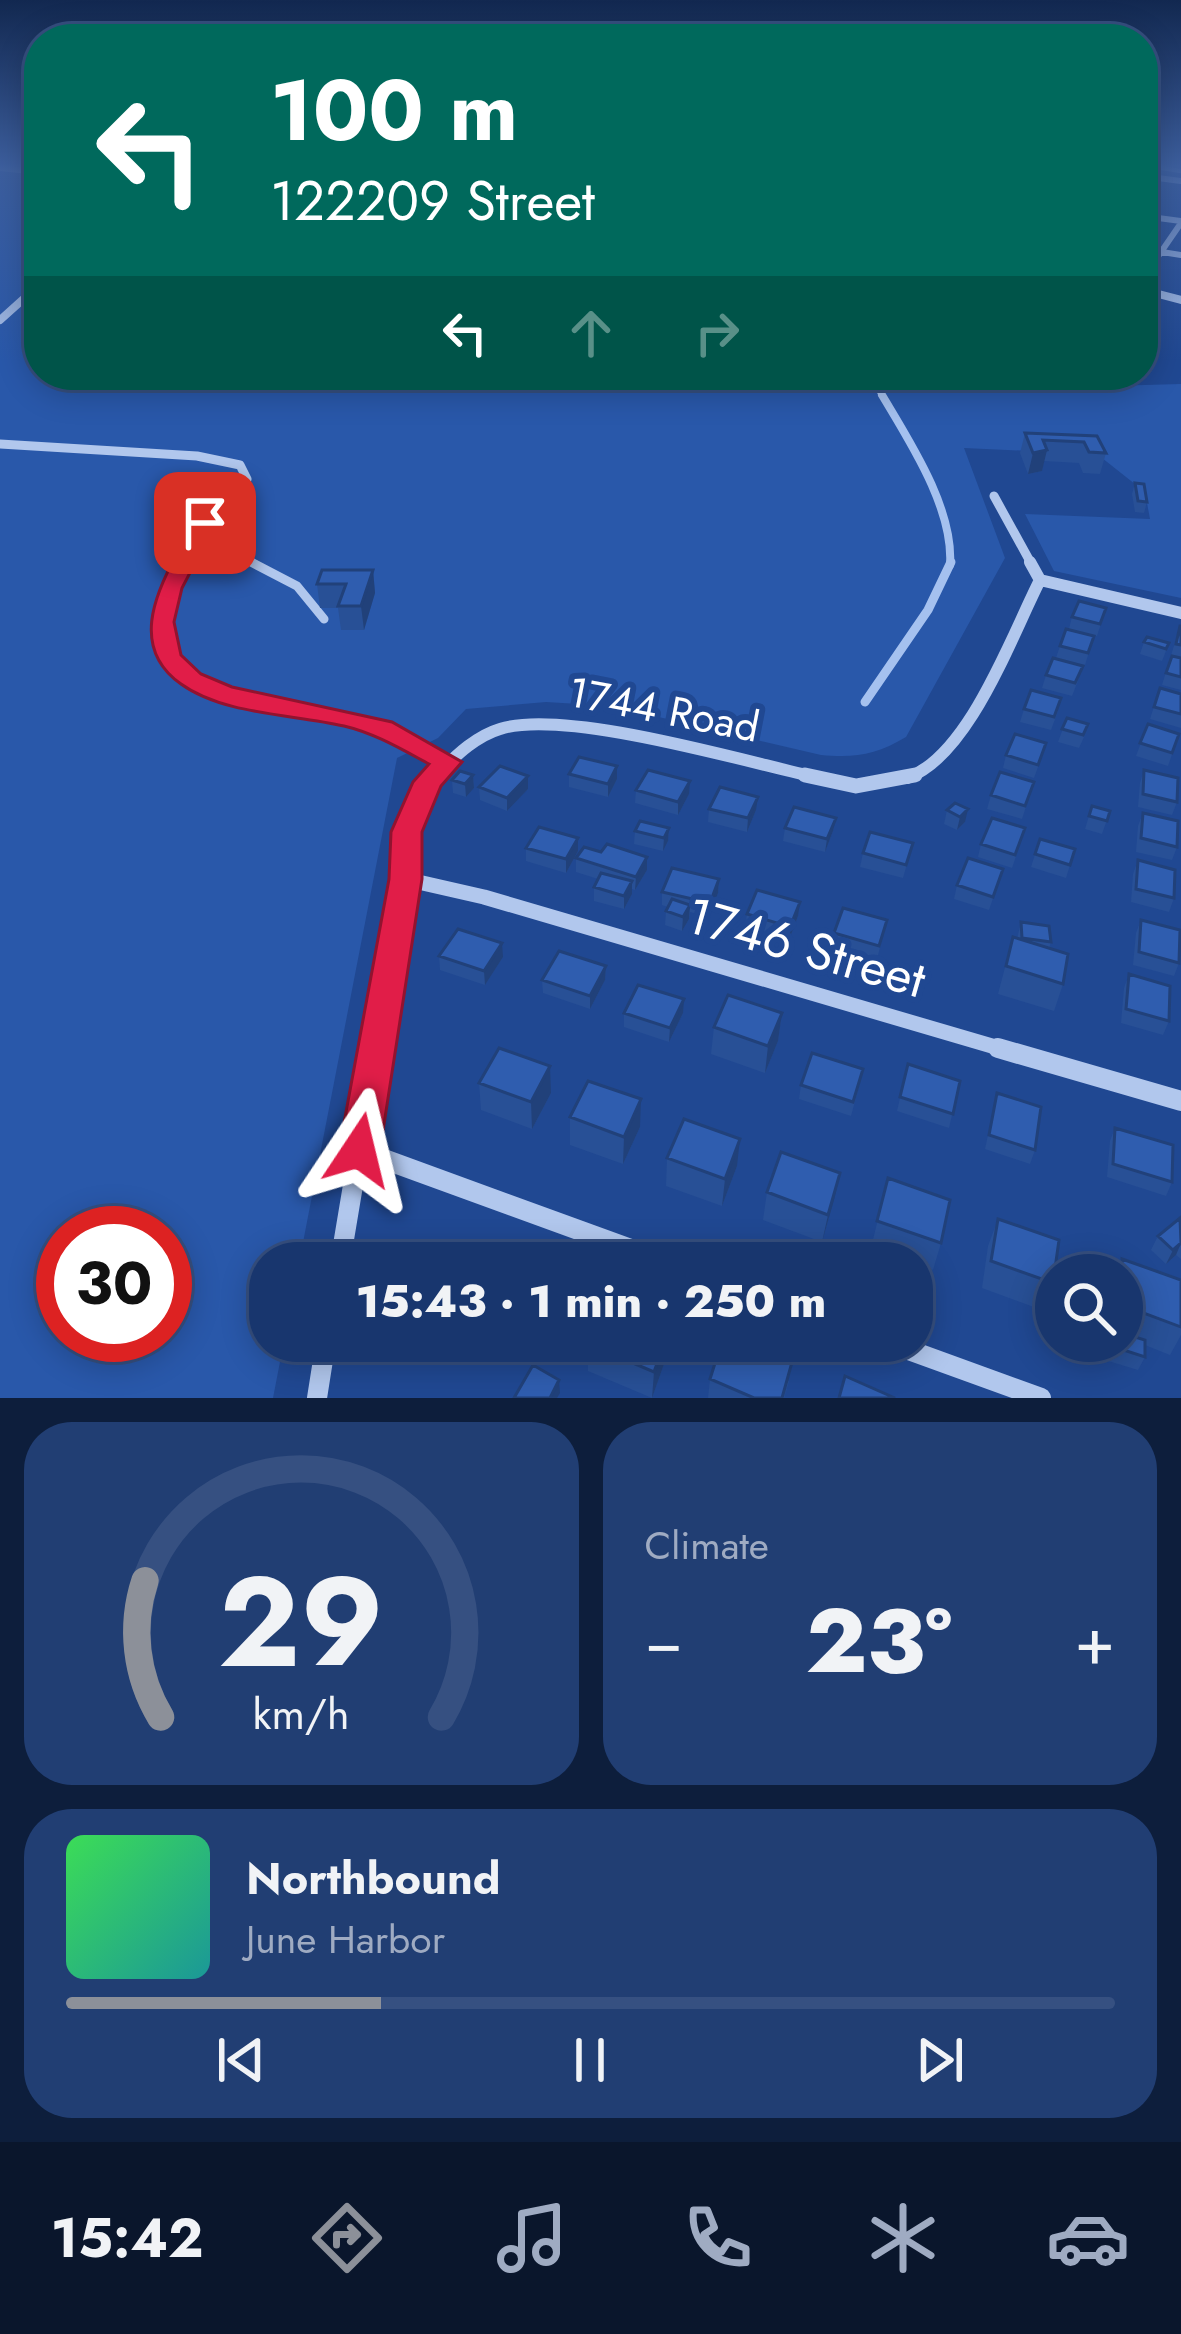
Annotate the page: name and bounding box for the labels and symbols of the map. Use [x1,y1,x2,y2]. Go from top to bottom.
pin [154,472,256,574]
street label: 1744 Road [563,661,765,758]
street label: 1746 Street [678,878,934,1016]
position arrow [296,1087,422,1213]
speed limit sign: 30 [36,1206,192,1362]

